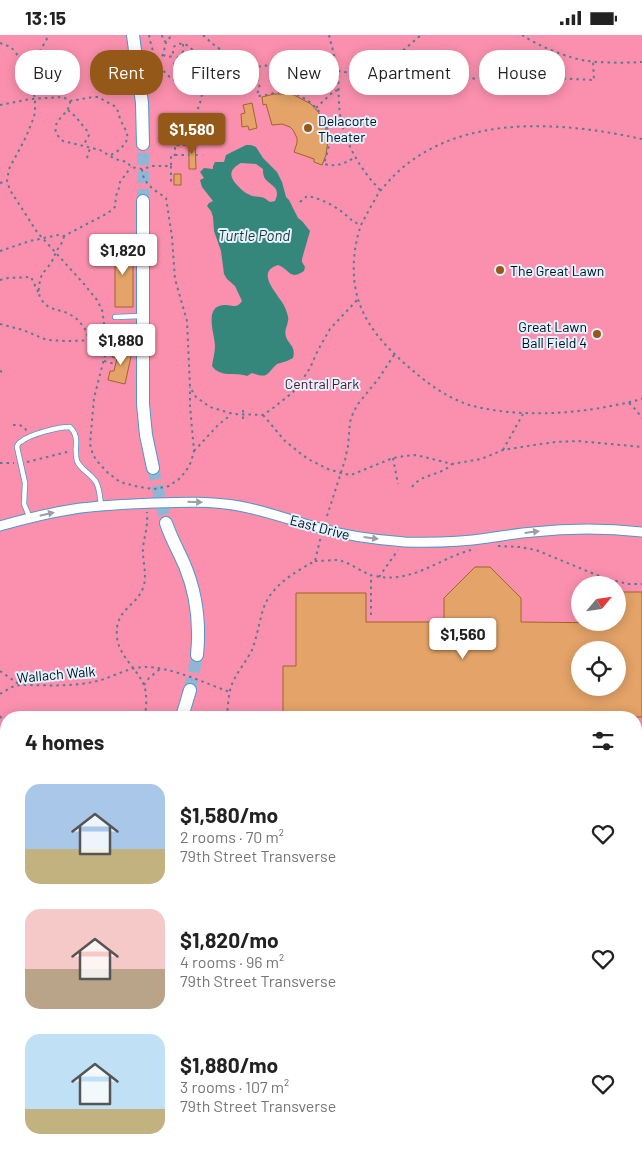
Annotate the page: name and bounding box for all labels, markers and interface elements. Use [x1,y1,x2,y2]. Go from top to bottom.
text: 13:15 [25,6,66,29]
chip: Buy [15,50,80,95]
chip: Rent [90,50,163,95]
chip: Filters [173,50,259,95]
chip: New [269,50,339,95]
chip: Apartment [349,50,469,95]
chip: House [479,50,565,95]
place label: Delacorte Theater [318,112,377,145]
pin: $1,580 [151,113,233,155]
text: $1,580 [169,119,215,138]
marker: Delacorte Theater [302,122,314,134]
water label: Turtle Pond [218,226,290,244]
pin: $1,820 [82,233,164,276]
text: $1,820 [100,240,146,259]
place label: The Great Lawn [510,262,604,279]
marker: The Great Lawn [494,264,506,276]
place label: Great Lawn Ball Field 4 [518,318,587,351]
pin: $1,880 [80,323,162,366]
marker: Great Lawn Ball Field 4 [591,328,603,340]
text: $1,880 [98,330,144,349]
park label: Central Park [285,375,359,392]
one-way arrow [187,498,203,506]
one-way arrow [40,510,55,518]
street label: East Drive [288,511,352,543]
one-way arrow [525,528,541,536]
one-way arrow [363,535,379,543]
north arrow [571,576,626,631]
map controls [571,576,626,696]
pin: $1,560 [422,617,504,660]
text: $1,560 [440,624,486,643]
button: locate [571,641,626,696]
street label: Wallach Walk [16,662,96,686]
icon: filters [589,727,617,755]
text: 4 homes [25,729,104,754]
text: $1,580/mo [180,802,278,827]
icon: home [65,804,125,864]
icon: heart [589,820,617,848]
text: 2 rooms · 70 m² [180,827,284,846]
text: 79th Street Transverse [180,846,336,865]
text: $1,820/mo [180,927,279,952]
icon: home [65,929,125,989]
icon: heart [589,945,617,973]
text: 4 rooms · 96 m² [180,952,284,971]
text: 79th Street Transverse [180,971,336,990]
text: $1,880/mo [180,1052,278,1077]
icon: home [65,1054,125,1114]
icon: heart [589,1070,617,1098]
text: 3 rooms · 107 m² [180,1077,289,1096]
text: 79th Street Transverse [180,1096,336,1115]

